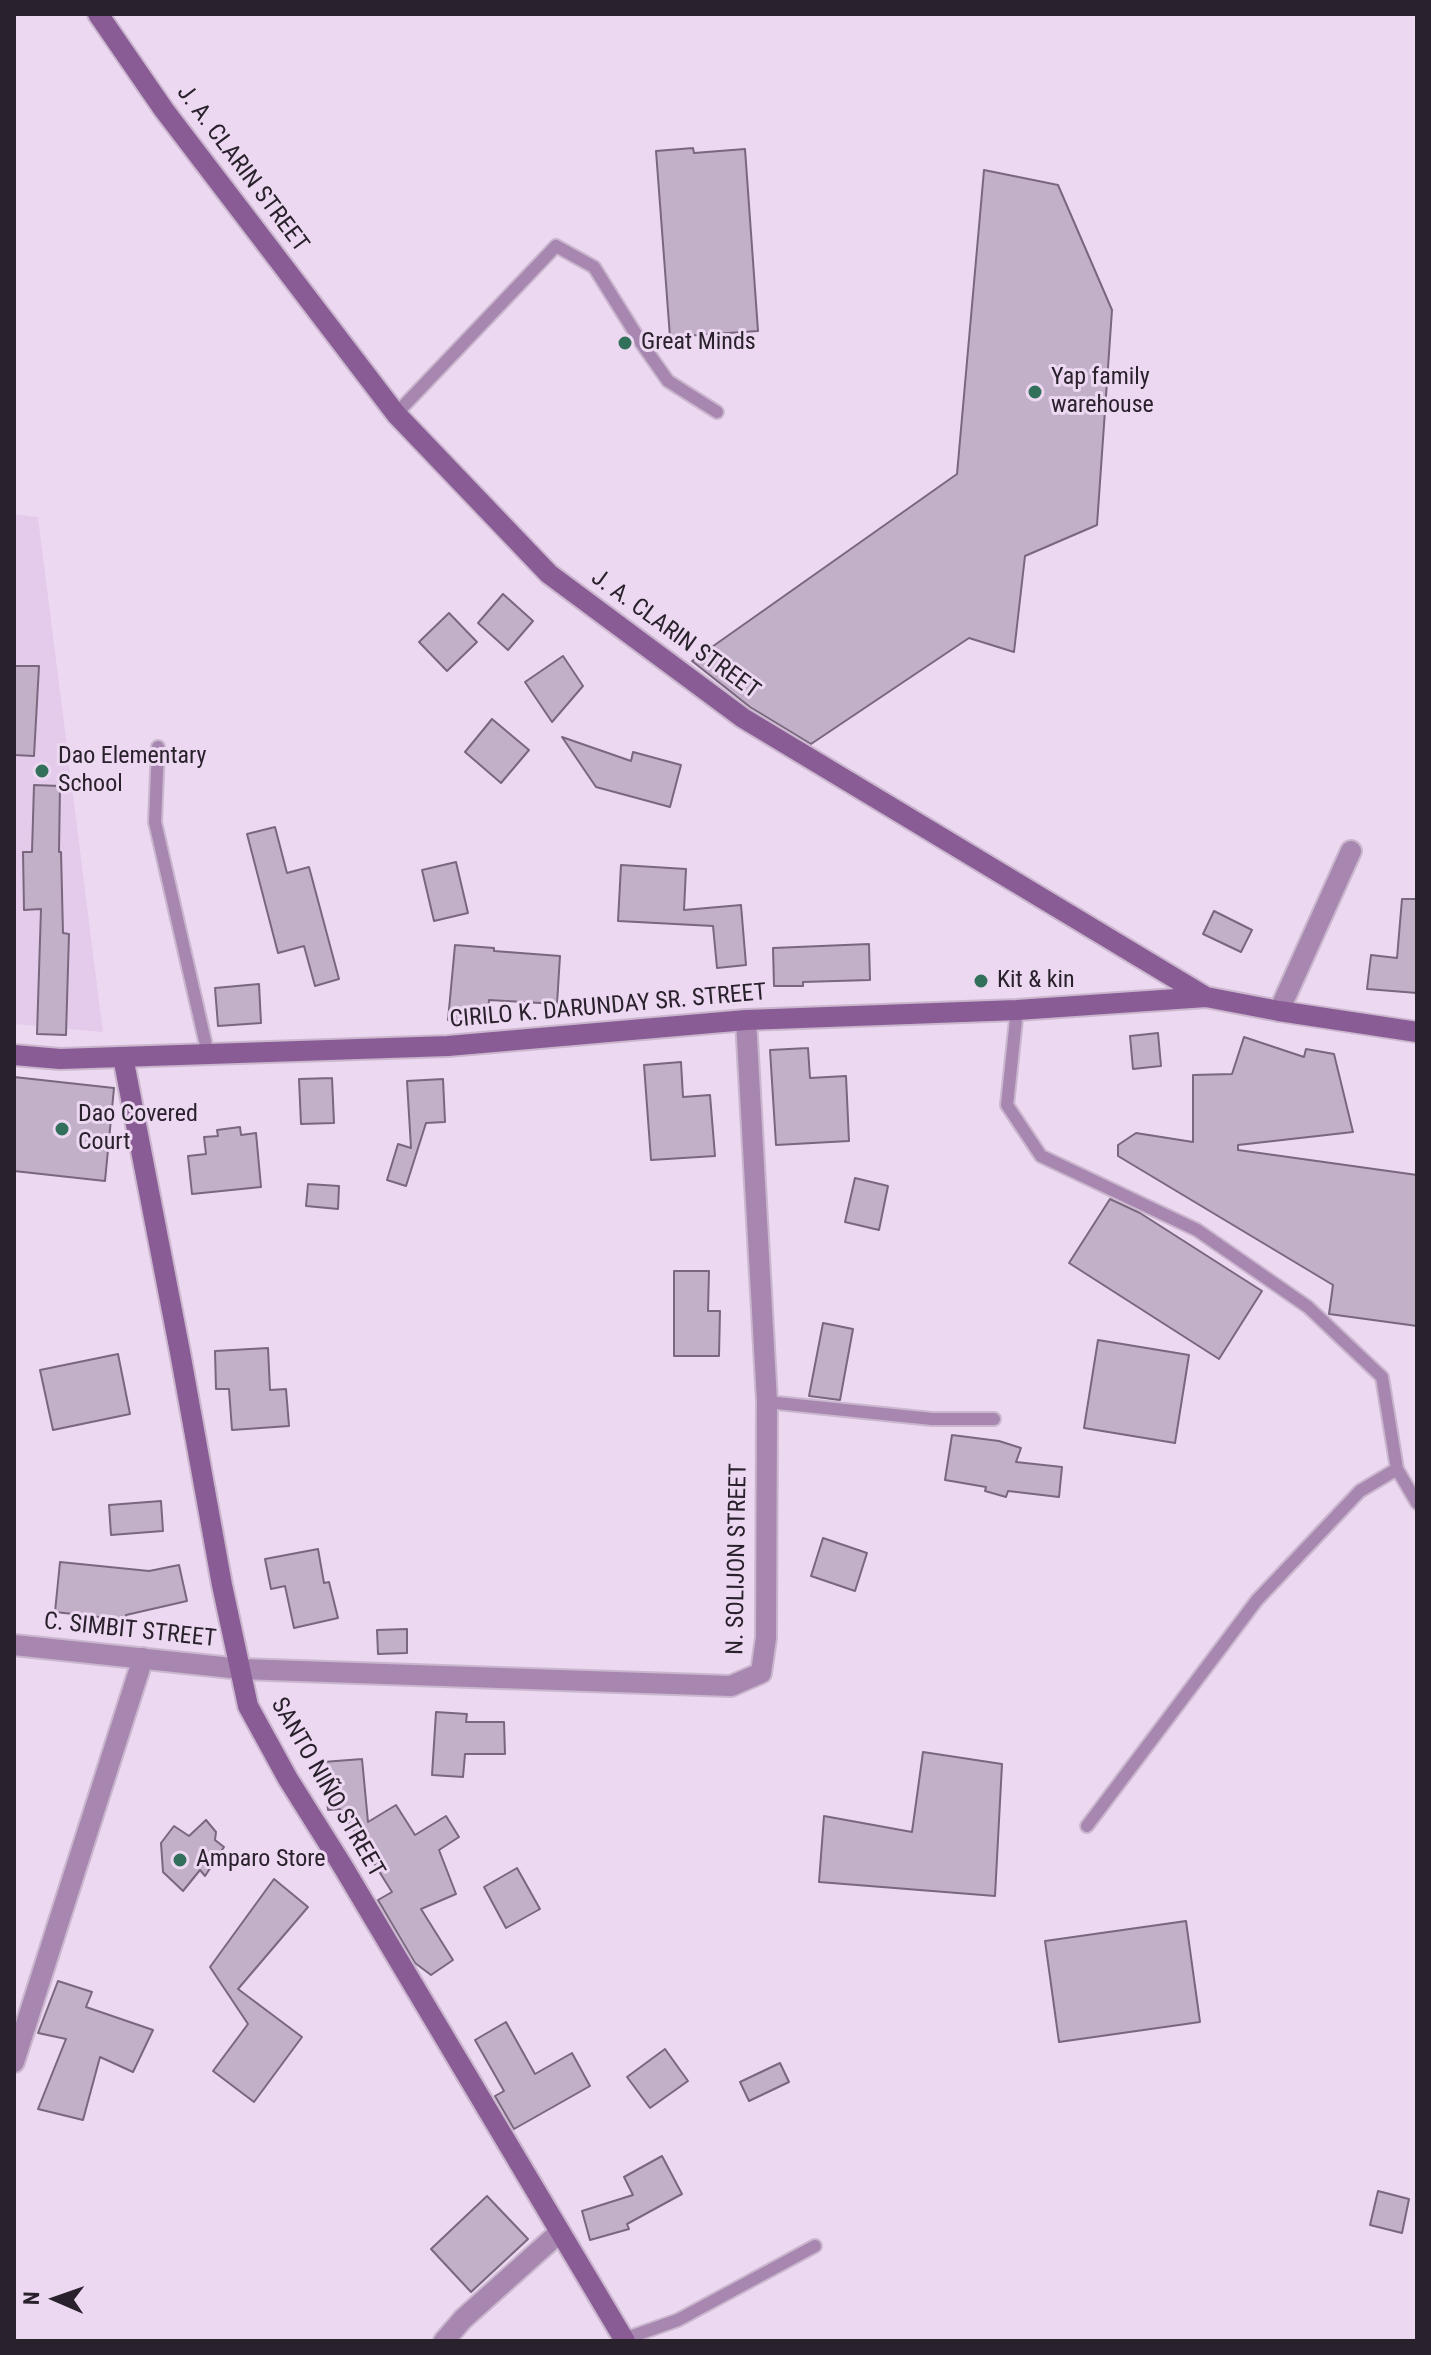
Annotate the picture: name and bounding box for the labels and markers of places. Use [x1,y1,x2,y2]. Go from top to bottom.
place label: Great Minds [641,329,756,357]
marker: Great Minds [616,334,634,352]
place label: Yap family warehouse [1051,364,1154,420]
marker: Yap family warehouse [1026,383,1044,401]
place label: Dao Elementary School [58,743,206,799]
marker: Dao Elementary School [33,762,51,780]
place label: Kit & kin [997,967,1075,995]
marker: Kit & kin [972,972,990,990]
place label: Dao Covered Court [78,1101,198,1157]
marker: Dao Covered Court [53,1120,71,1138]
place label: Amparo Store [196,1846,326,1874]
marker: Amparo Store [171,1851,189,1869]

